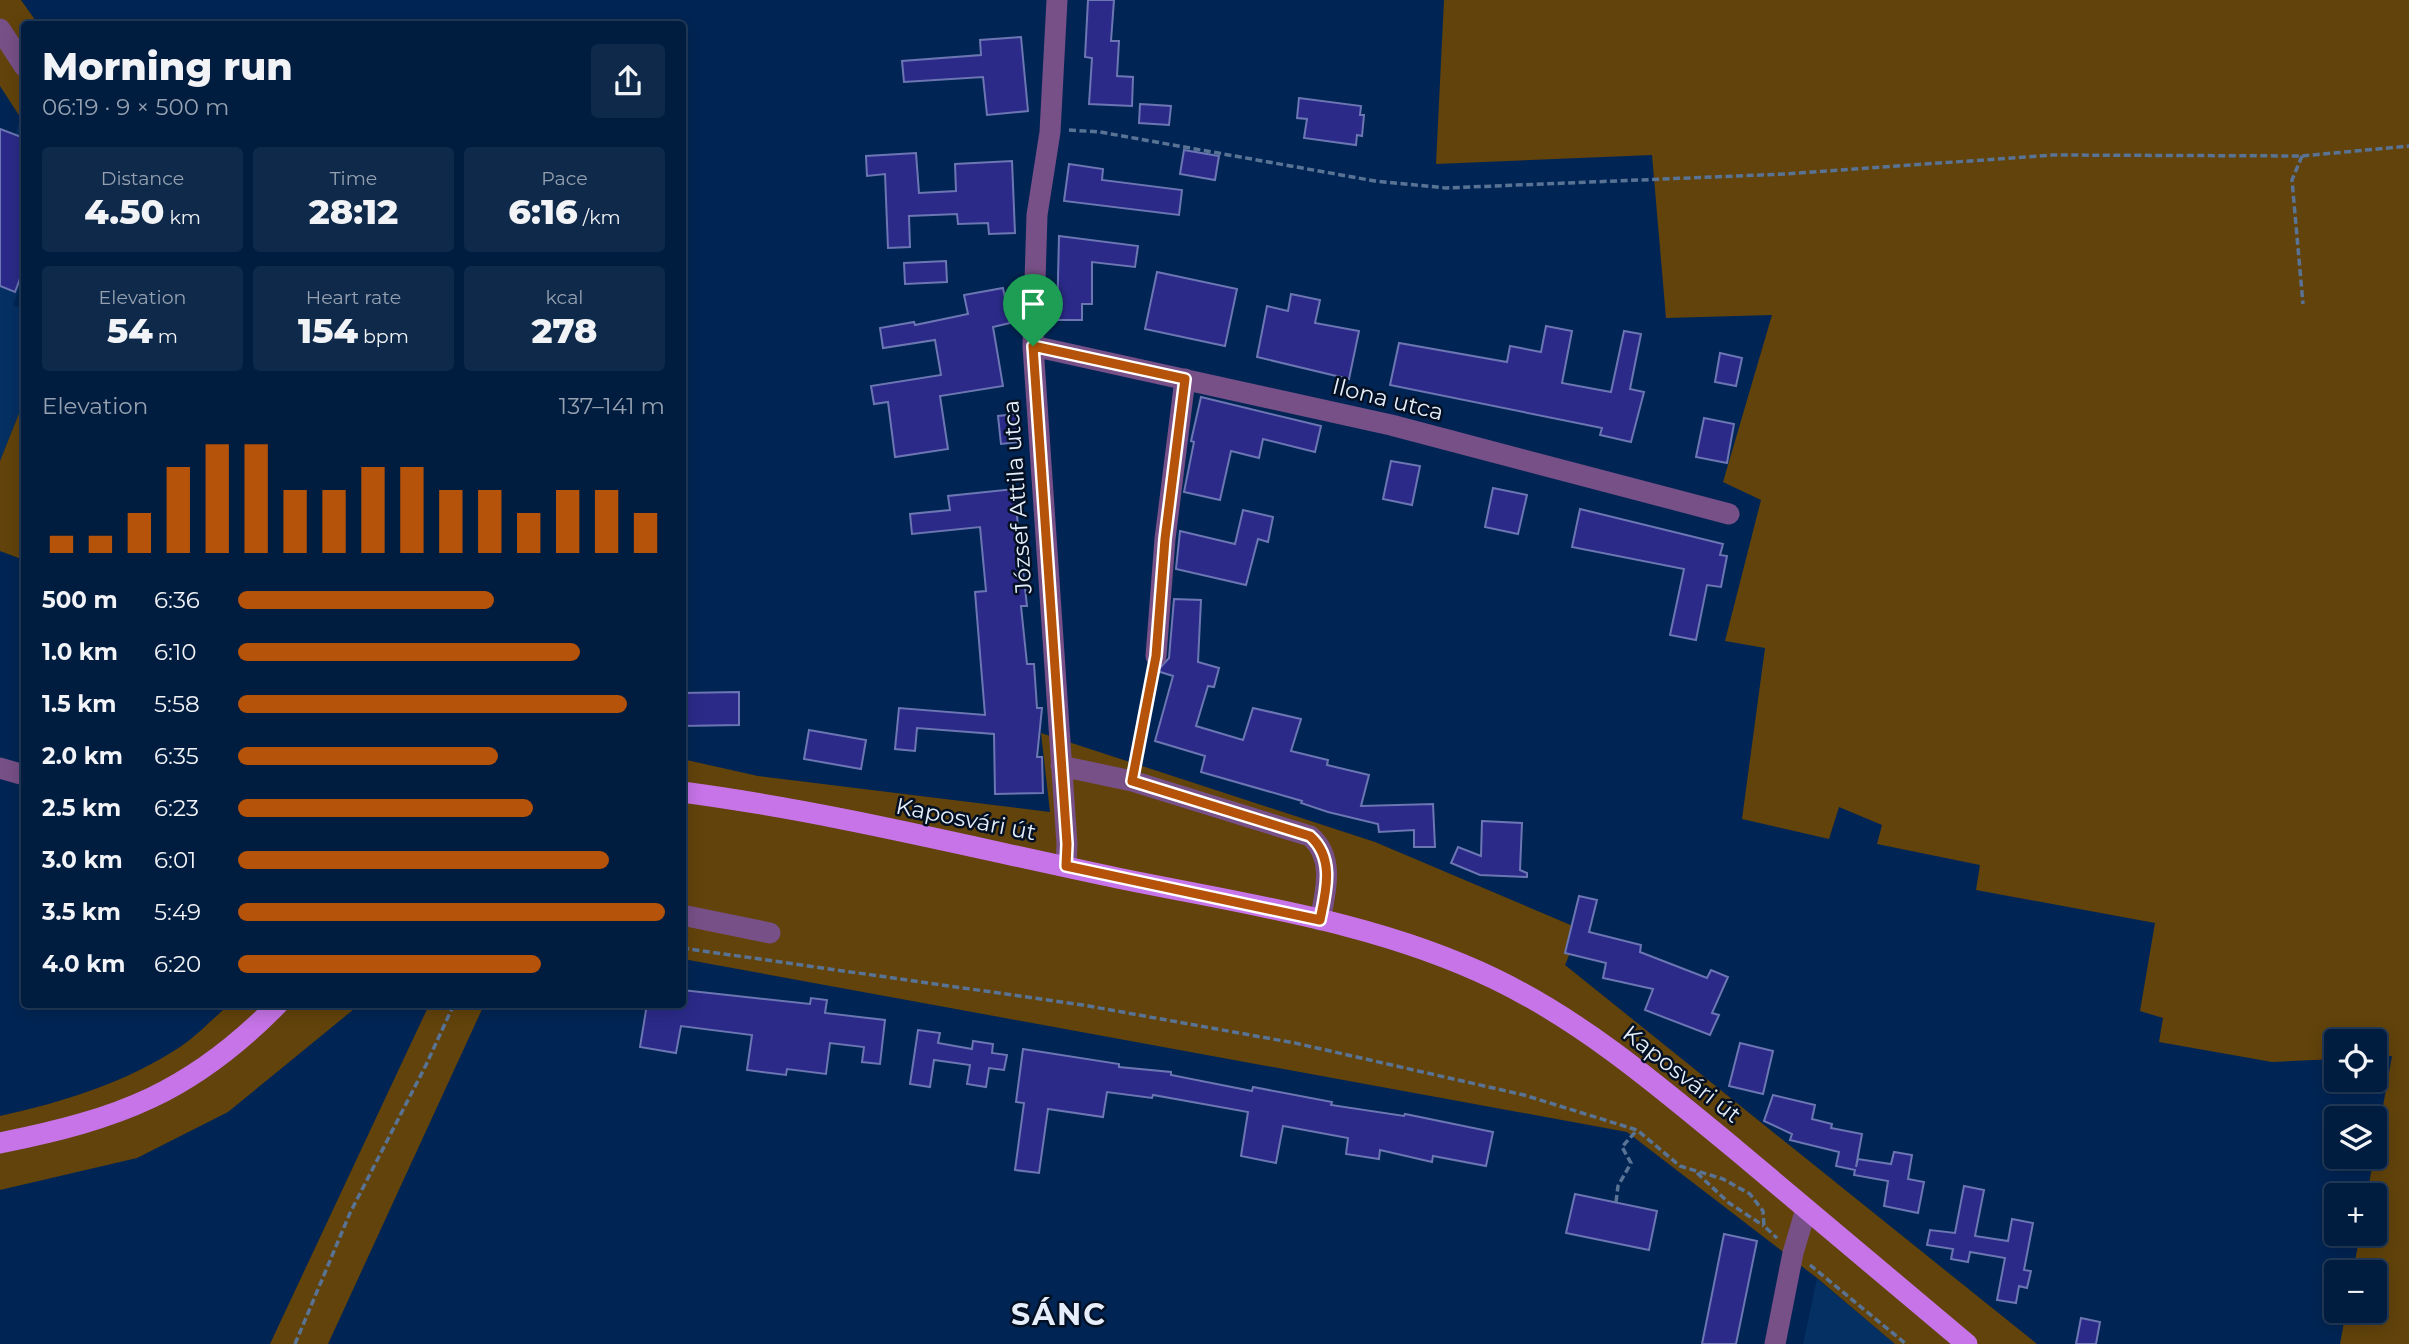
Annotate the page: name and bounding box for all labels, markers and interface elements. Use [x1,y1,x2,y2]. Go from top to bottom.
text: Morning run [42,43,293,90]
button: share [591,44,665,118]
text: 06:19 · 9 × 500 m [42,93,229,121]
text: Distance [101,167,184,190]
text: Time [330,167,377,190]
text: Pace [541,167,588,190]
text: 4.50 [84,190,164,233]
text: 28:12 [309,190,398,233]
text: 6:16 [508,190,578,233]
text: km [164,206,201,229]
text: /km [578,206,621,229]
pin [1003,274,1063,346]
icon: arrive [1014,285,1052,323]
text: Elevation [99,286,186,309]
text: Heart rate [306,286,401,309]
text: kcal [546,286,583,309]
text: 54 [107,309,153,352]
text: 154 [298,309,358,352]
text: 278 [532,309,597,352]
text: m [153,325,178,348]
text: bpm [358,325,409,348]
street label: Ilona utca [1330,372,1446,426]
text: Elevation [42,392,148,420]
text: 137–141 m [559,392,665,420]
street label: József Attila utca [996,399,1038,596]
text: 500 m [42,586,118,614]
text: 6:36 [154,586,200,614]
text: 1.0 km [42,638,118,666]
text: 6:10 [154,638,196,666]
text: 1.5 km [42,690,116,718]
text: 5:58 [154,690,200,718]
text: 2.0 km [42,742,123,770]
text: 6:35 [154,742,199,770]
street label: Kaposvári út [894,792,1038,846]
text: 2.5 km [42,794,121,822]
text: 6:23 [154,794,199,822]
text: 3.0 km [42,846,123,874]
text: 6:01 [154,846,196,874]
text: 3.5 km [42,898,121,926]
text: 5:49 [154,898,201,926]
text: 4.0 km [42,950,125,978]
text: 6:20 [154,950,201,978]
street label: Kaposvári út [1617,1019,1747,1129]
map controls [2324,1029,2387,1323]
button: locate [2324,1029,2387,1092]
button: layers [2324,1106,2387,1169]
button: + [2324,1183,2387,1246]
button: − [2324,1260,2387,1323]
district label: SÁNC [1011,1296,1107,1333]

